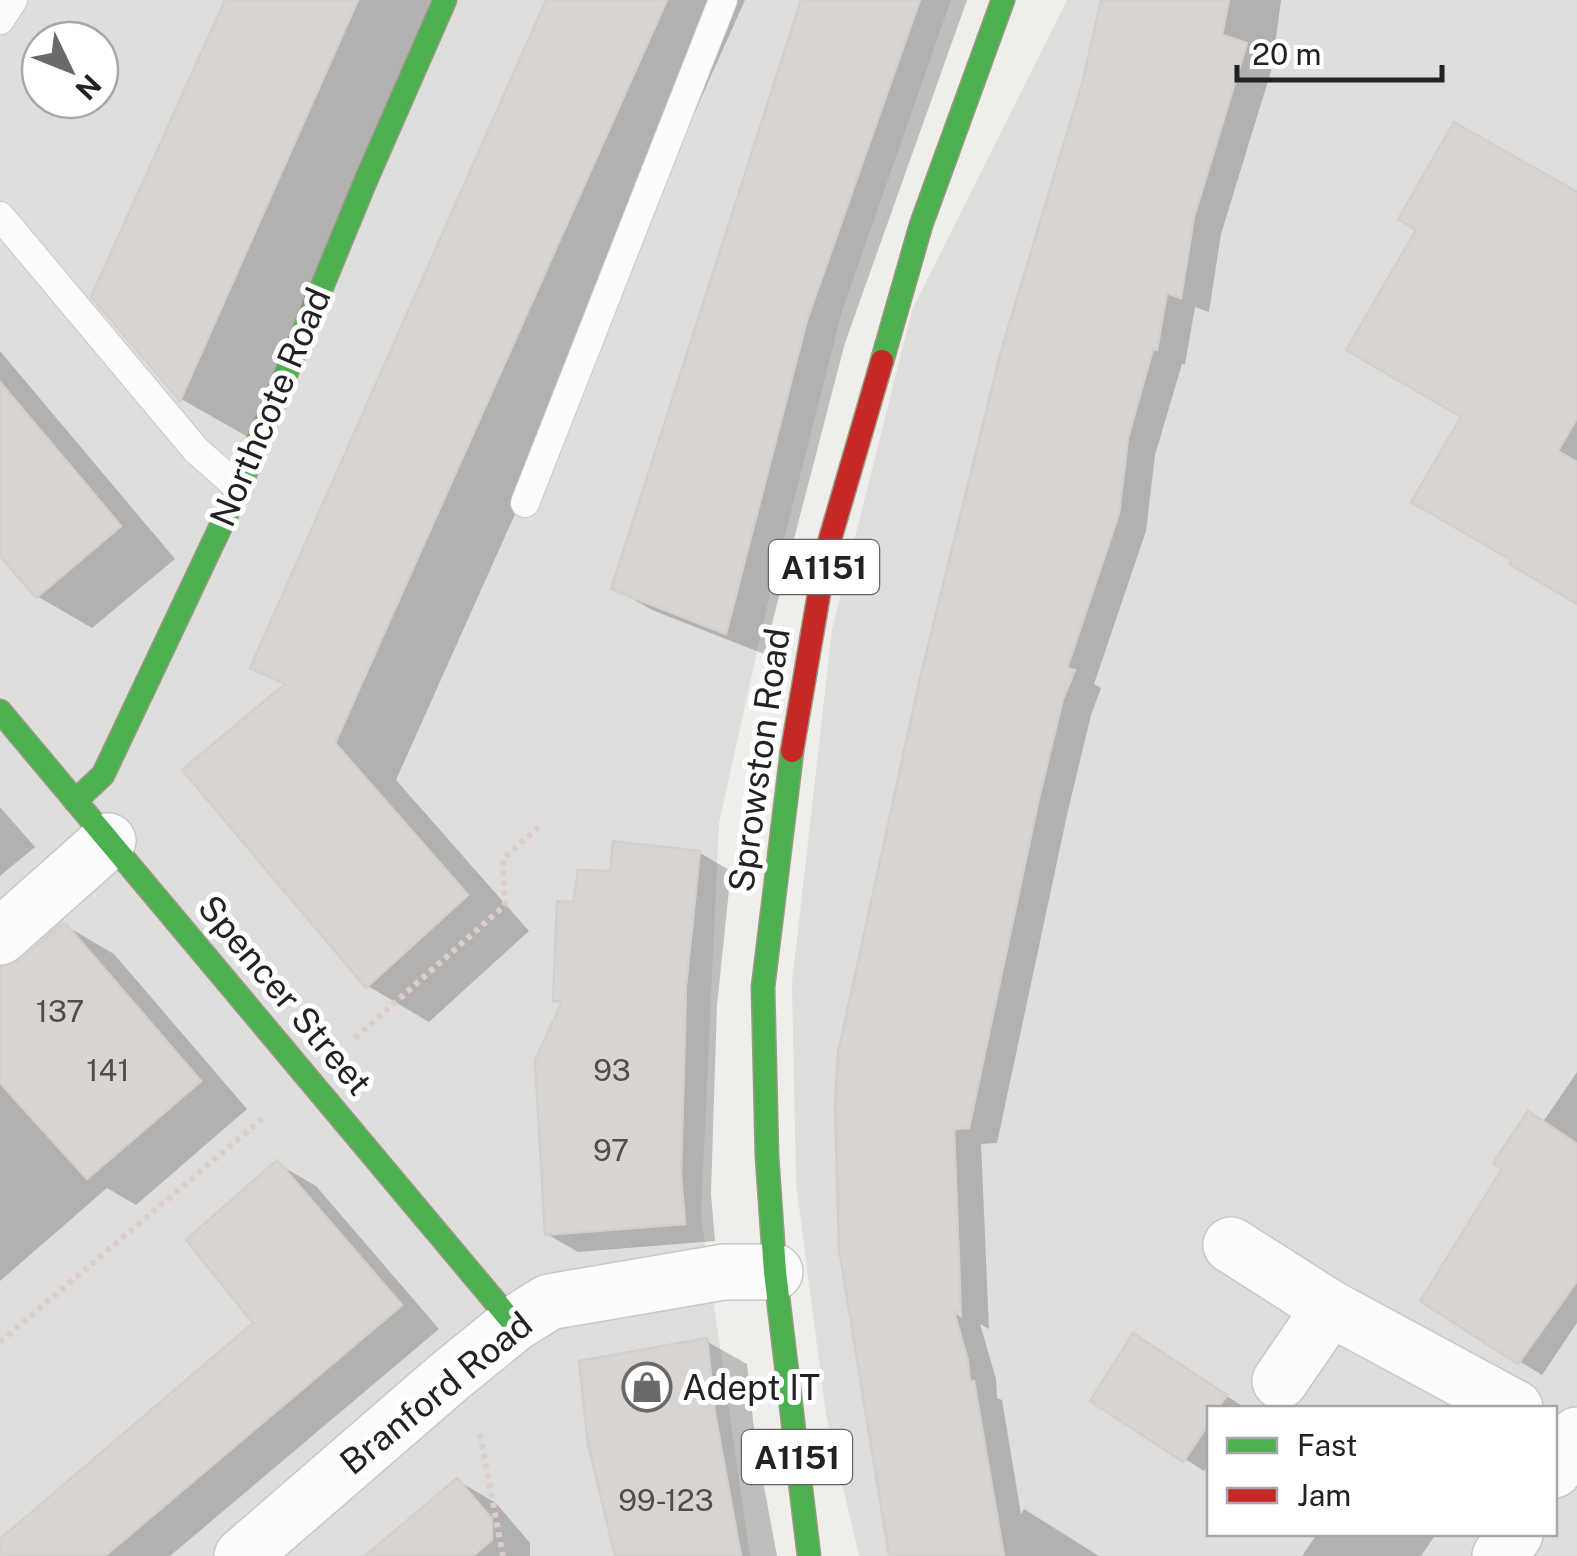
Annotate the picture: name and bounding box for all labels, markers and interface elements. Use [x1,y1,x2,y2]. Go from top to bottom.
north arrow [20,20,120,120]
scale bar [1237,20,1442,82]
text: 20 m [1252,36,1321,72]
text: N [69,68,108,107]
street label: Northcote Road [201,282,339,532]
road number: A1151 [769,540,879,594]
street label: Sprowston Road [720,625,798,895]
street label: Spencer Street [190,887,380,1103]
house number: 137 [36,993,84,1029]
house number: 141 [86,1052,130,1088]
house number: 93 [593,1052,631,1088]
house number: 97 [593,1132,629,1168]
street label: Branford Road [332,1303,540,1483]
shop icon: Adept IT [621,1361,673,1413]
place label: Adept IT [682,1367,820,1408]
legend [1207,1406,1557,1536]
text: Fast [1297,1427,1357,1463]
road number: A1151 [742,1430,852,1484]
text: Jam [1297,1477,1351,1513]
house number: 99-123 [618,1482,714,1518]

